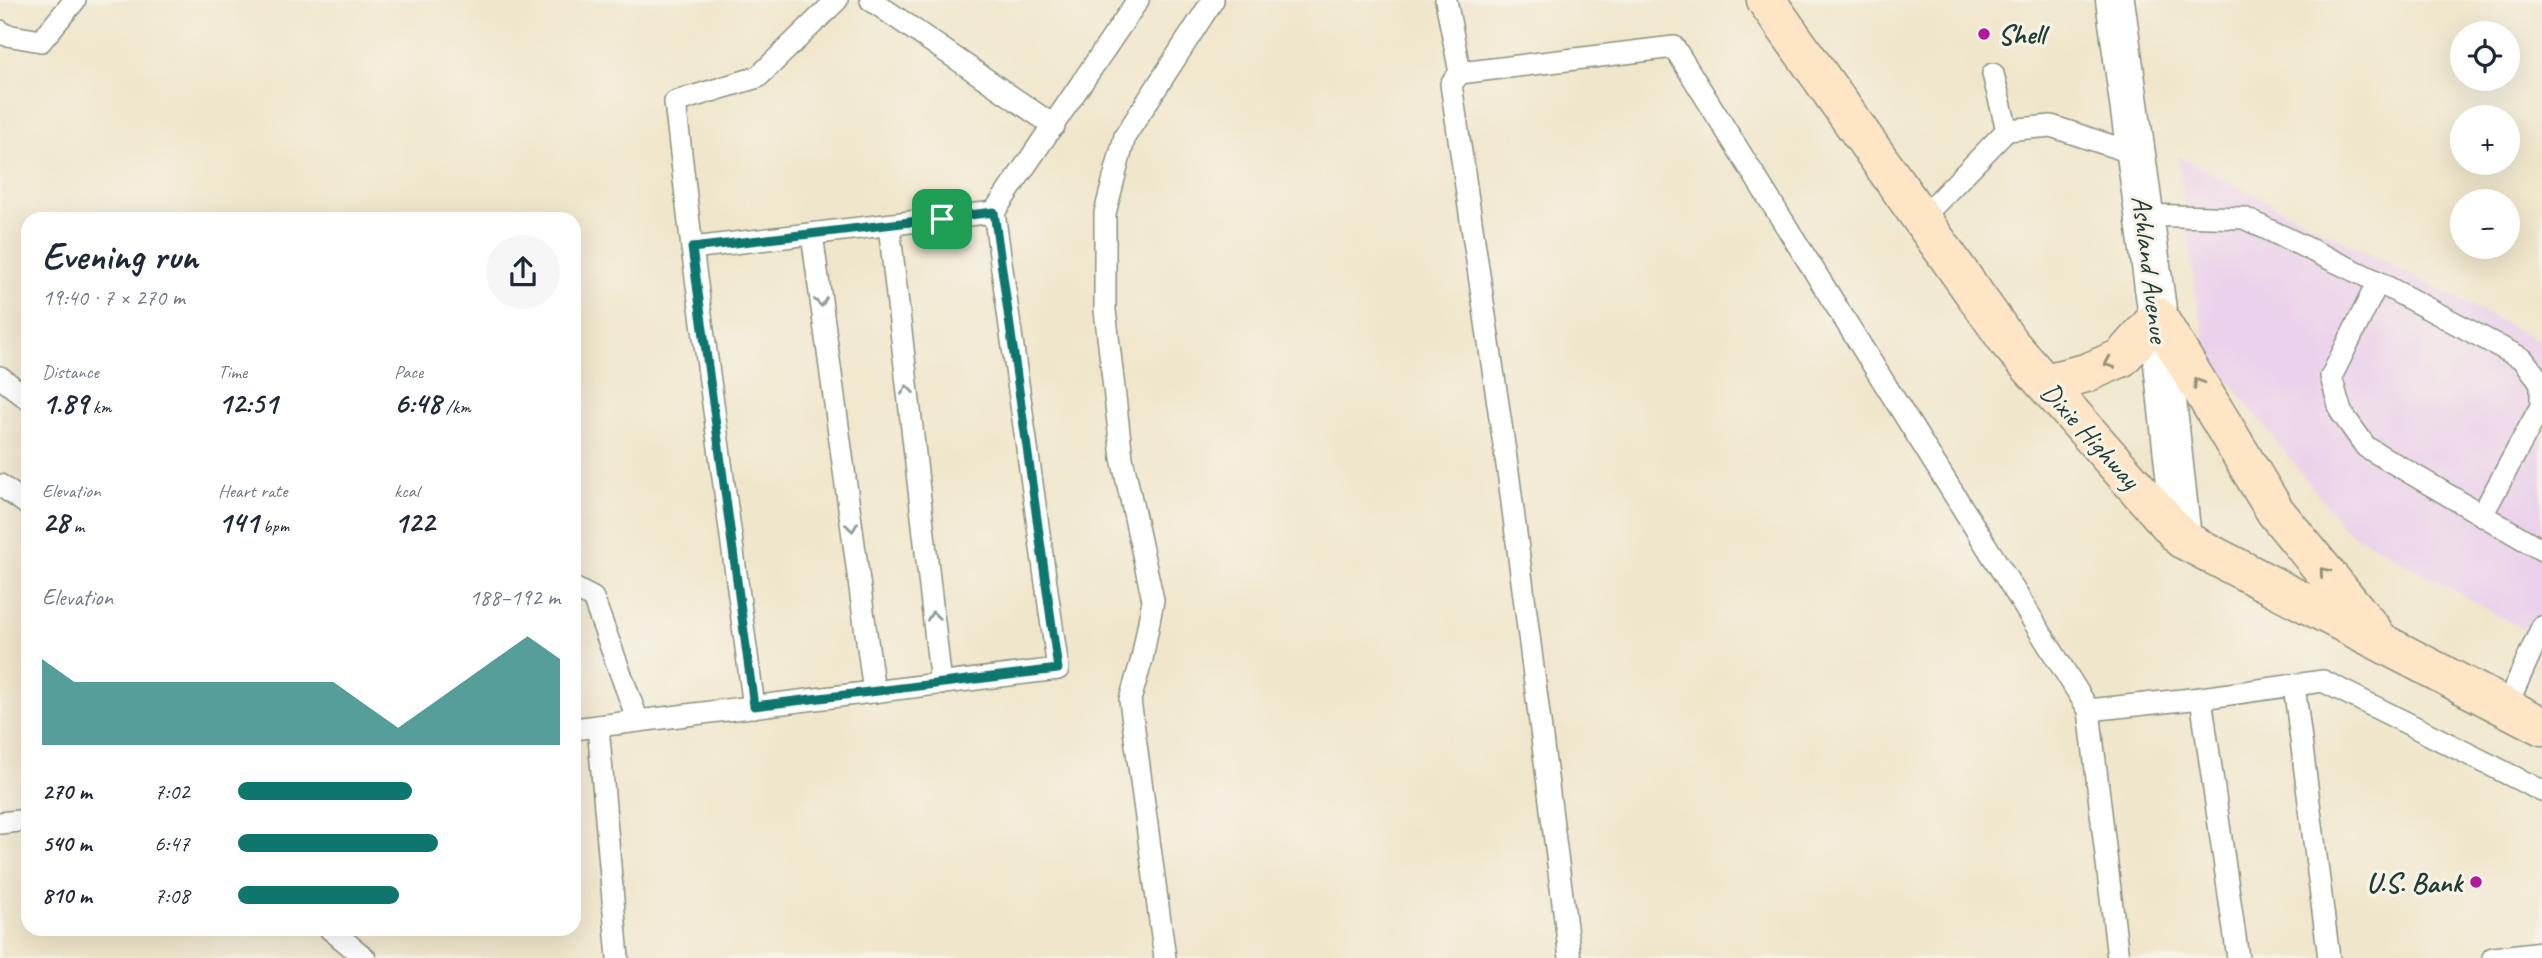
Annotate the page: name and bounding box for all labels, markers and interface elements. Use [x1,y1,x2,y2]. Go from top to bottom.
place label: Shell [1998,17,2050,52]
map controls [2450,21,2520,259]
button: locate [2450,21,2520,91]
marker: Shell [1976,26,1992,42]
button: + [2450,105,2520,175]
pin [912,189,972,249]
button: − [2450,189,2520,259]
street label: Ashland Avenue [2124,194,2177,346]
icon: arrive [923,200,961,238]
text: Evening run [42,233,198,280]
button: share [486,235,560,309]
text: 19:40 · 7 × 270 m [42,283,185,312]
one-way arrow [814,296,829,308]
one-way arrow [2104,355,2116,369]
text: Distance [42,360,99,384]
text: Time [218,360,247,384]
text: Pace [394,360,423,384]
street label: Dixie Highway [2034,375,2149,498]
one-way arrow [2194,377,2207,390]
text: 1.89 [42,384,88,422]
text: 12:51 [218,384,277,422]
text: 6:48 [394,384,441,422]
one-way arrow [900,384,915,396]
text: km [88,395,111,419]
text: /km [441,395,471,419]
text: Elevation [42,479,100,503]
text: Heart rate [218,479,287,503]
text: kcal [394,479,419,503]
text: 28 [42,503,69,541]
text: 141 [218,503,259,541]
text: 122 [394,503,435,541]
text: m [69,514,84,538]
text: bpm [259,514,289,538]
one-way arrow [844,521,859,533]
one-way arrow [2320,568,2332,581]
text: Elevation [42,583,113,612]
text: 188–192 m [469,583,560,612]
one-way arrow [926,610,941,622]
text: 270 m [42,777,92,806]
text: 7:02 [154,777,190,806]
text: 540 m [42,829,91,858]
text: 6:47 [154,829,190,858]
place label: U.S. Bank [2366,865,2465,900]
marker: U.S. Bank [2468,874,2484,890]
text: 810 m [42,881,92,910]
text: 7:08 [154,881,190,910]

